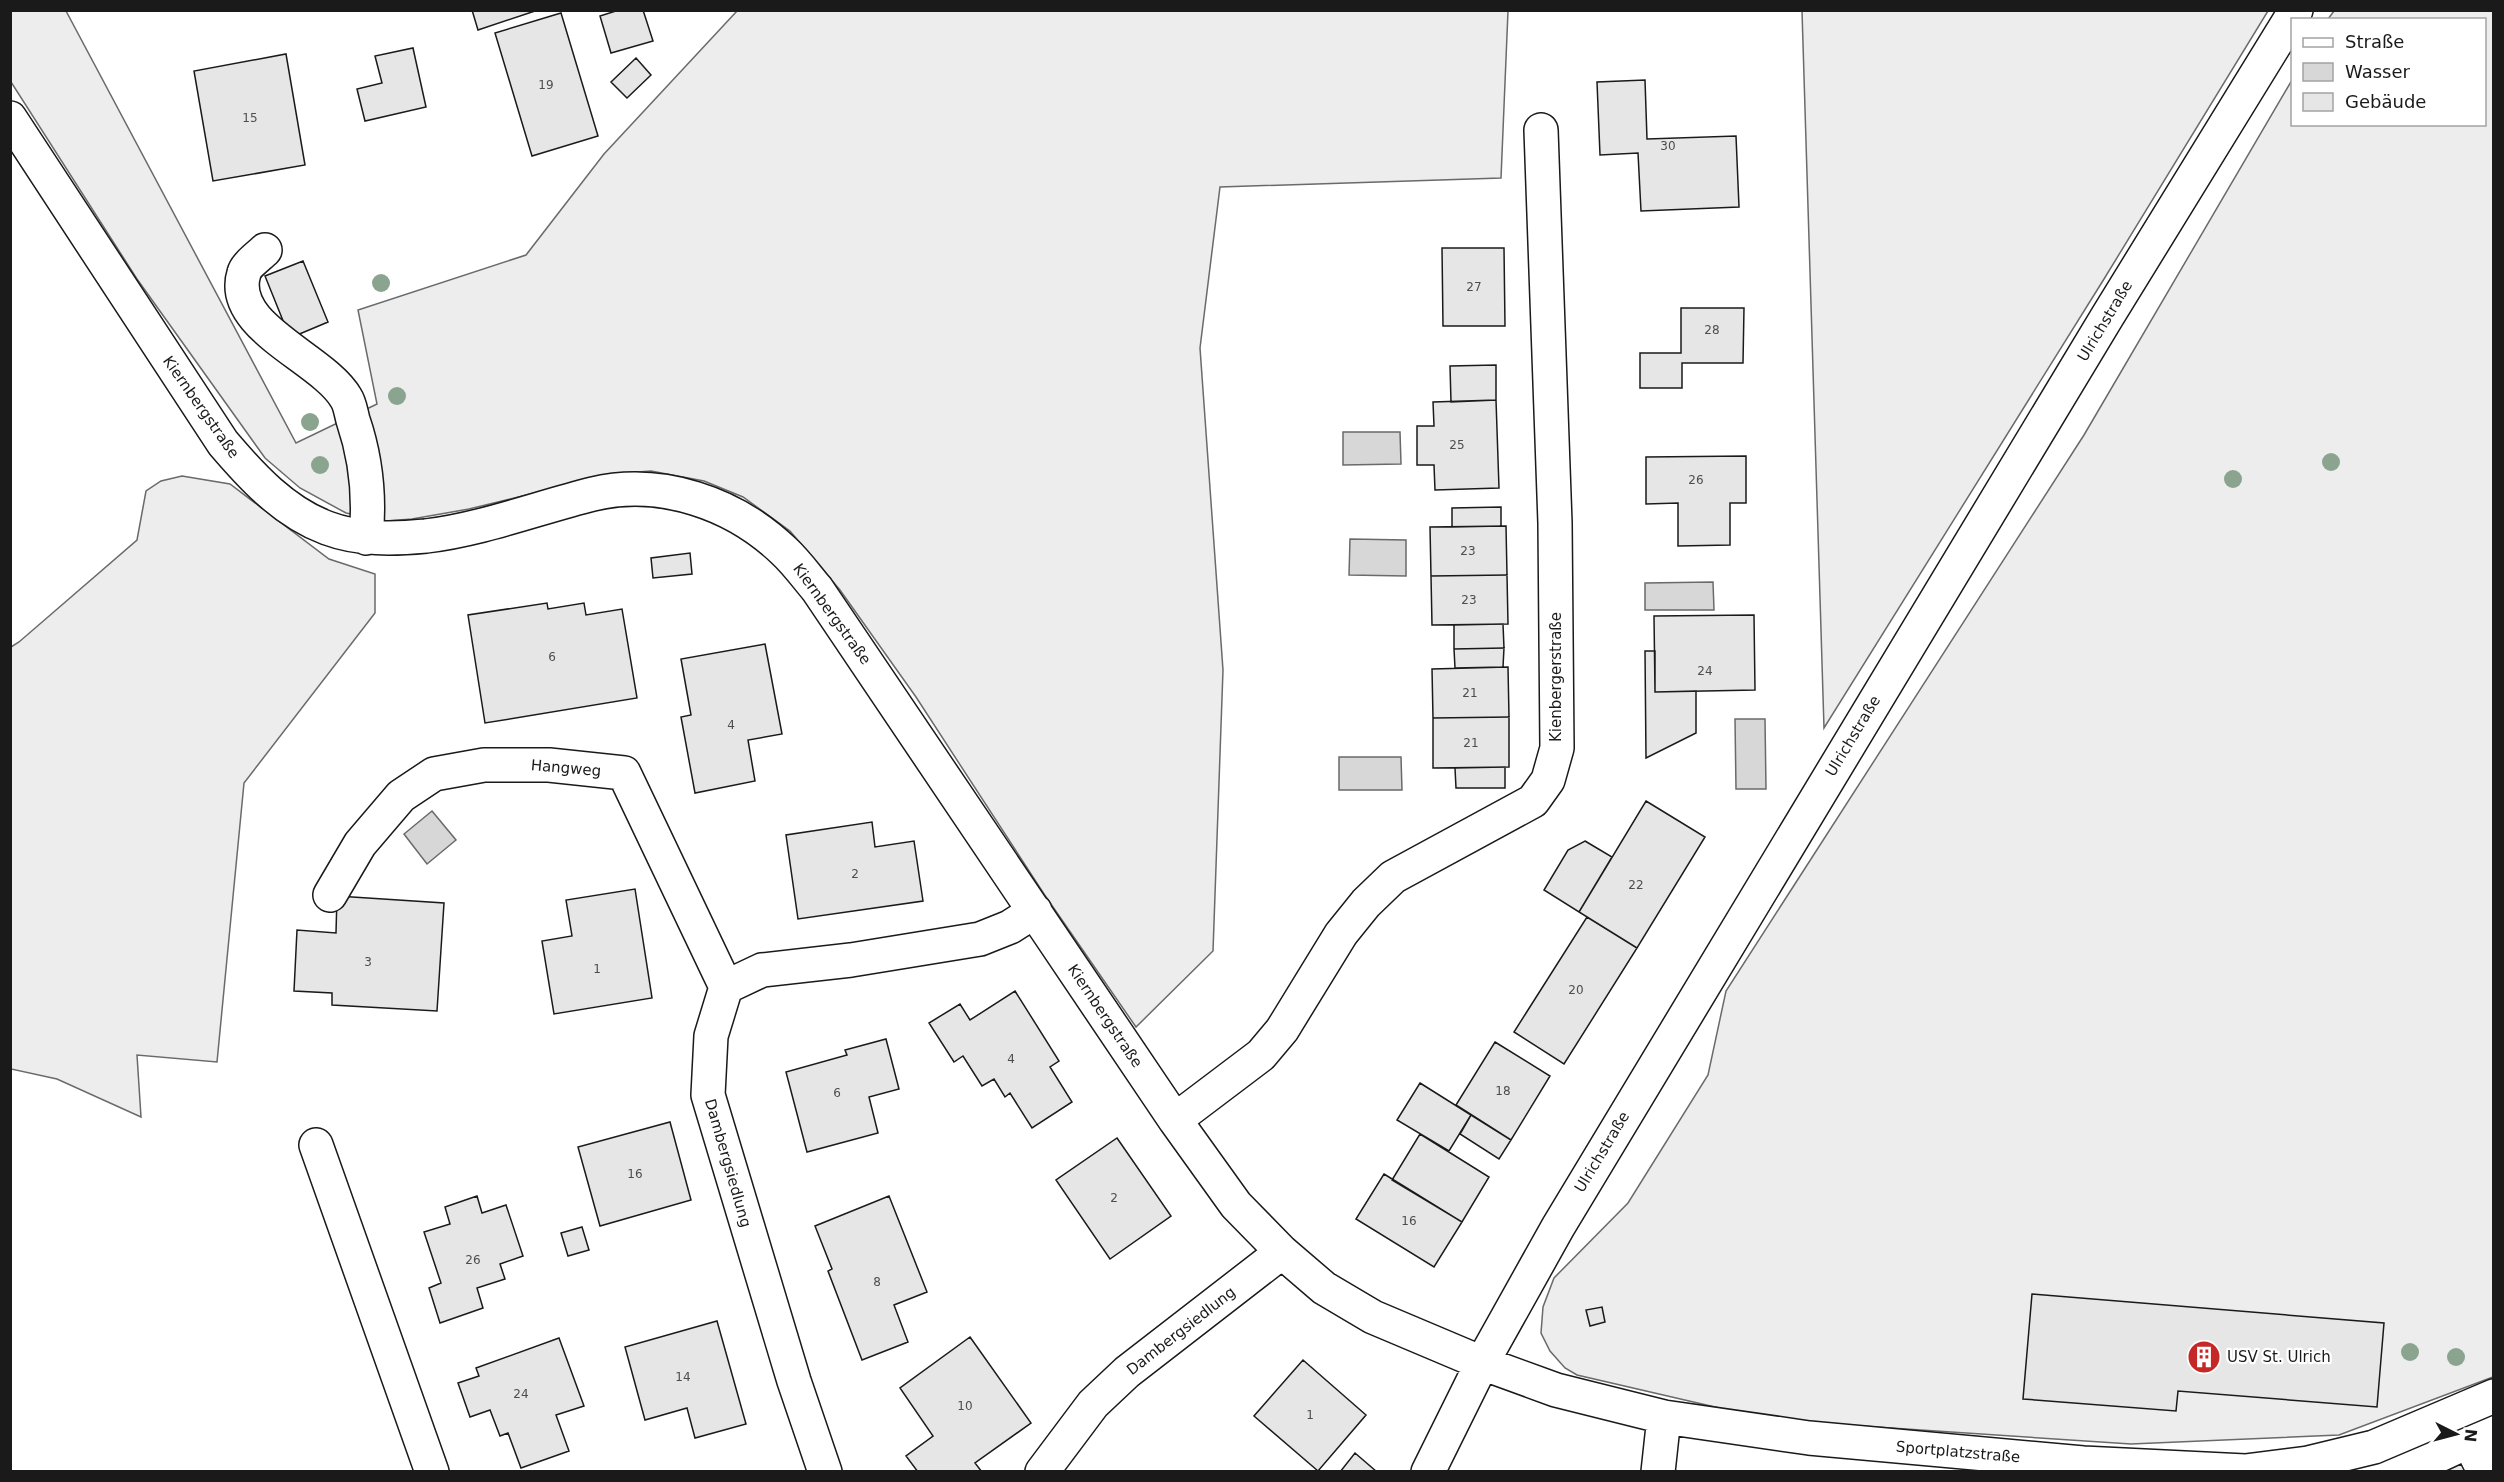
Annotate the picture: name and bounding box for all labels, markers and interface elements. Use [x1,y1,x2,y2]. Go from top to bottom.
legend [2291,18,2486,126]
text: Straße [2345,31,2404,52]
text: Wasser [2345,61,2411,82]
house number: 19 [538,78,554,92]
text: Gebäude [2345,91,2426,112]
house number: 15 [242,111,258,125]
house number: 30 [1660,139,1676,153]
street label: Ulrichstraße [2074,277,2136,365]
house number: 27 [1466,280,1482,294]
house number: 28 [1704,323,1720,337]
street label: Kiernbergstraße [159,352,243,462]
house number: 25 [1449,438,1465,452]
house number: 26 [1688,473,1704,487]
house number: 23 [1460,544,1476,558]
street label: Kiernbergstraße [789,560,875,668]
house number: 23 [1461,593,1477,607]
street label: Kienbergerstraße [1547,612,1565,742]
house number: 6 [548,650,556,664]
house number: 24 [1697,664,1713,678]
house number: 21 [1462,686,1478,700]
street label: Ulrichstraße [1822,692,1884,780]
house number: 4 [727,718,735,732]
house number: 21 [1463,736,1479,750]
street label: Hangweg [530,756,602,780]
house number: 2 [851,867,859,881]
house number: 22 [1628,878,1644,892]
house number: 3 [364,955,372,969]
street label: Kiernbergstraße [1064,961,1146,1071]
house number: 1 [593,962,601,976]
house number: 20 [1568,983,1584,997]
house number: 4 [1007,1052,1015,1066]
house number: 18 [1495,1084,1511,1098]
house number: 6 [833,1086,841,1100]
street label: Dambergsiedlung [701,1097,755,1229]
street label: Ulrichstraße [1571,1108,1633,1196]
house number: 16 [627,1167,643,1181]
house number: 2 [1110,1191,1118,1205]
house number: 16 [1401,1214,1417,1228]
house number: 26 [465,1253,481,1267]
house number: 8 [873,1275,881,1289]
street label: Dambergsiedlung [1123,1283,1239,1379]
building icon: USV St. Ulrich [2186,1339,2222,1375]
place label: USV St. Ulrich [2227,1348,2331,1366]
house number: 14 [675,1370,691,1384]
house number: 24 [513,1387,529,1401]
house number: 10 [957,1399,973,1413]
north arrow [2426,1404,2486,1464]
house number: 1 [1306,1408,1314,1422]
text: N [2460,1428,2481,1443]
street label: Sportplatzstraße [1895,1438,2021,1466]

